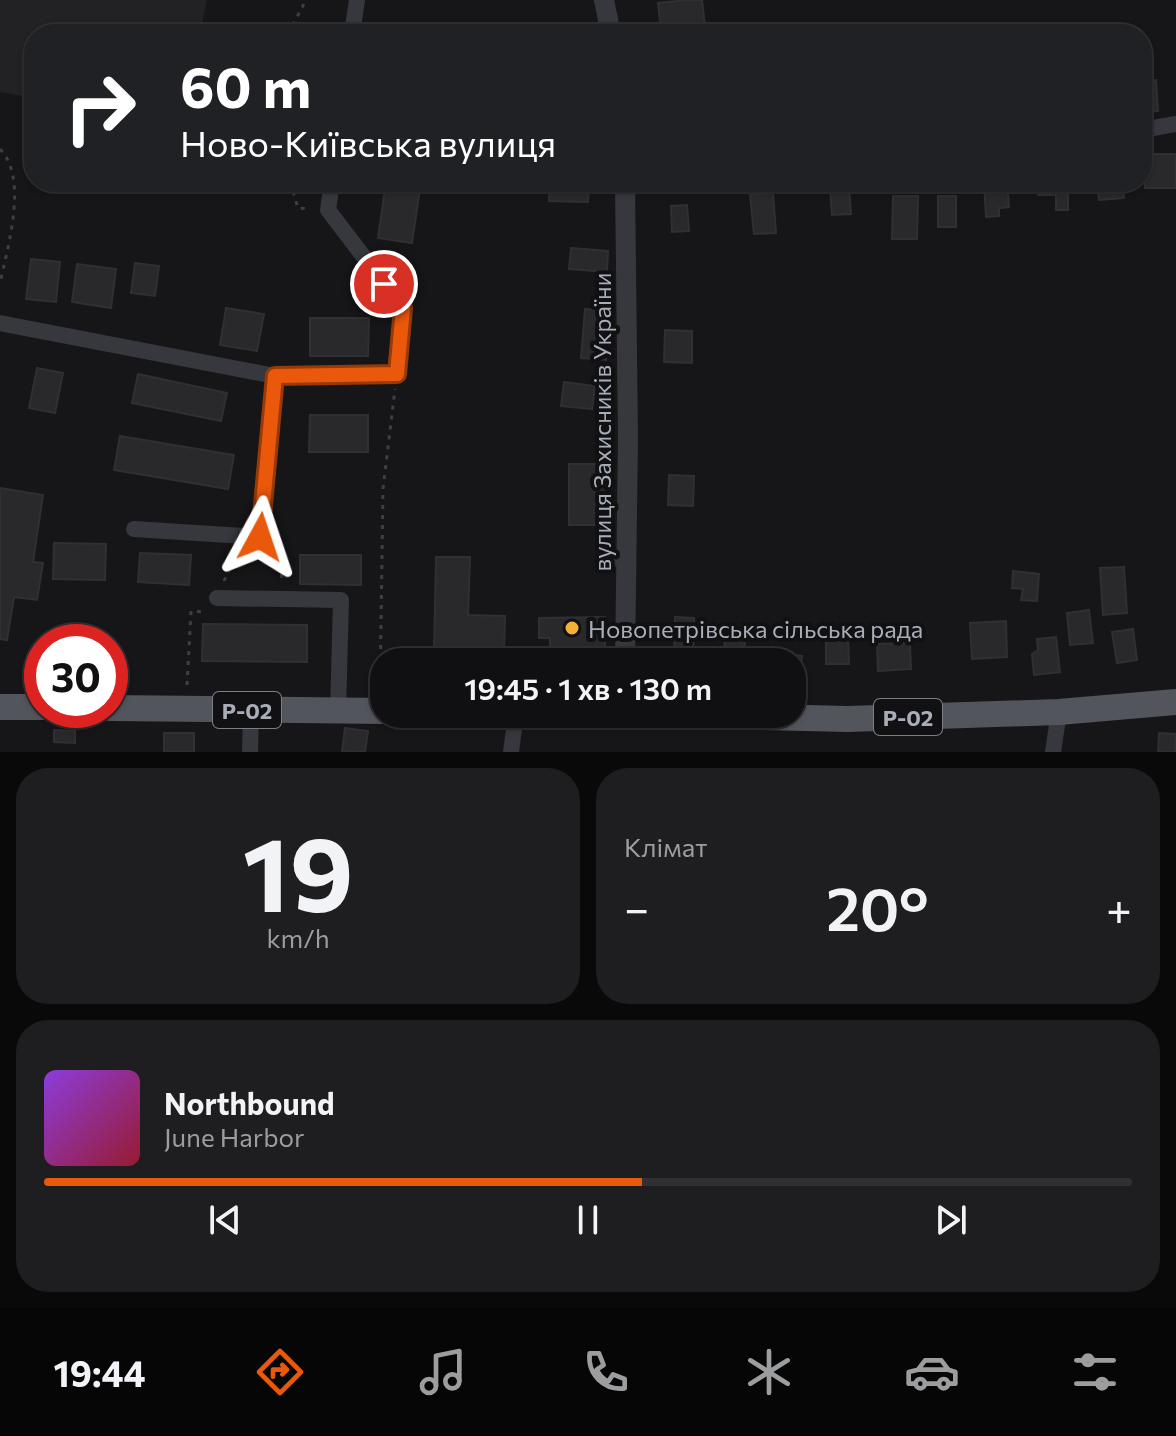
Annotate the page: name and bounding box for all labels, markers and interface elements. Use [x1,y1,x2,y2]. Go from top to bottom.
text: 60 m [180,51,311,120]
icon: right [48,56,152,160]
text: Ново-Київська вулиця [180,120,556,164]
pin [350,250,418,318]
icon: arrive [362,262,406,306]
street label: вулиця Захисників України [587,272,616,572]
position arrow [218,495,302,579]
place label: Новопетрівська сільська рада [588,614,923,643]
marker: Новопетрівська сільська рада [563,619,581,637]
speed limit sign: 30 [24,624,128,728]
text: 19:45 · 1 хв · 130 m [464,669,712,706]
road number: Р-02 [213,692,281,728]
road number: Р-02 [874,699,942,735]
text: 19 [242,806,354,933]
text: Клімат [624,831,707,862]
text: 20° [826,870,929,943]
text: − [624,880,649,934]
text: + [1106,880,1132,934]
text: km/h [266,922,330,953]
text: Northbound [164,1084,335,1121]
text: June Harbor [164,1121,304,1152]
icon: previous [203,1198,247,1242]
icon: pause [566,1198,610,1242]
icon: next [929,1198,973,1242]
icon: directions [252,1344,308,1400]
icon: music [415,1344,471,1400]
icon: phone [578,1344,634,1400]
icon: climate [741,1344,797,1400]
icon: car [904,1344,960,1400]
icon: filters [1067,1344,1123,1400]
text: 19:44 [53,1350,146,1394]

